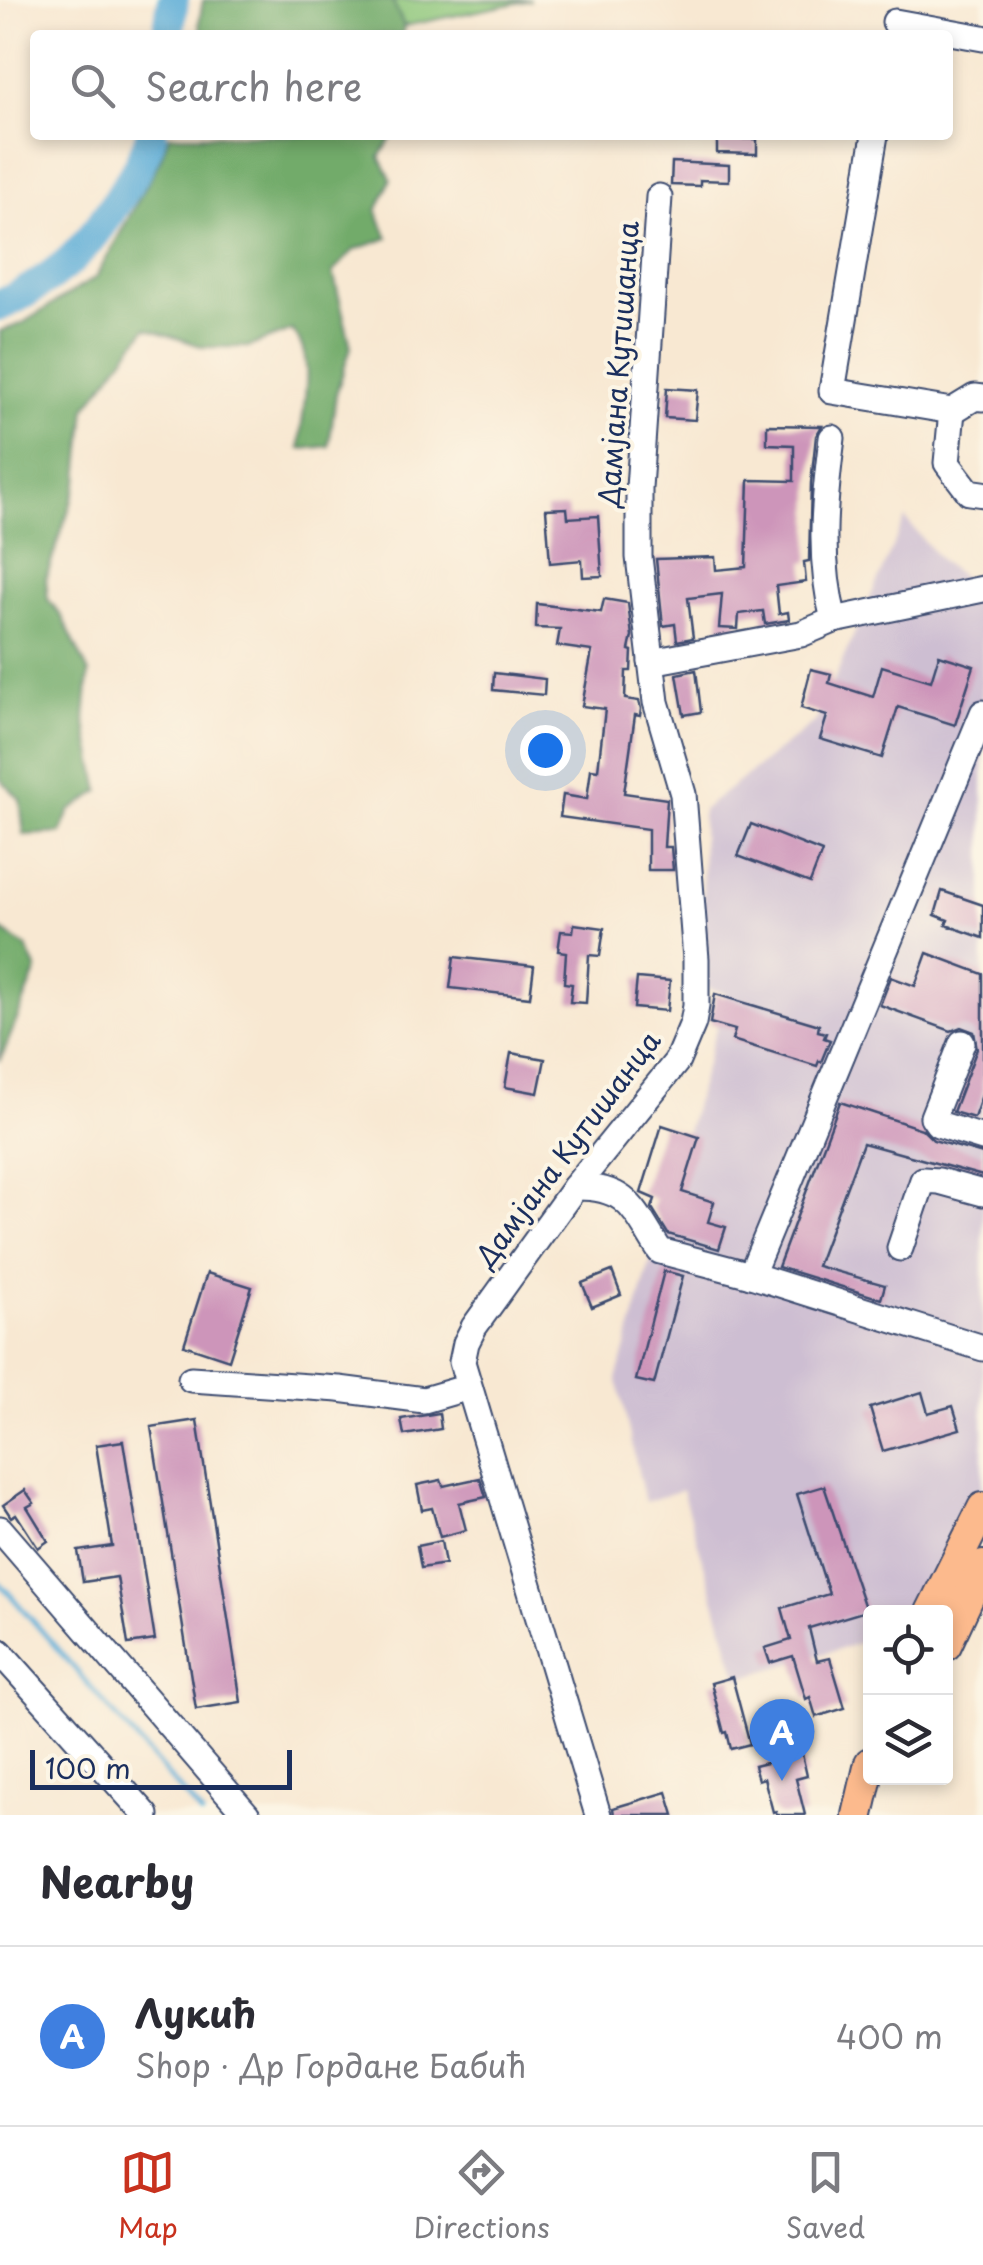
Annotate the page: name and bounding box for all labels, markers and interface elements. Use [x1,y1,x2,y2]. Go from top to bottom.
search box [30,30,953,140]
text: Search here [145,57,362,114]
icon: search [65,58,120,113]
street label: Дамјана Кутишанца [586,218,649,509]
your location [520,725,571,776]
street label: Дамјана Кутишанца [463,1020,671,1276]
map controls [863,1605,953,1785]
button: locate [863,1605,953,1695]
button: layers [863,1695,953,1785]
pin: A [750,1698,814,1781]
scale bar [30,1745,292,1790]
text: 100 m [45,1746,131,1789]
text: Nearby [40,1849,194,1912]
text: Лукић [135,1984,256,2041]
text: A [60,2012,85,2060]
text: 400 m [836,2012,943,2060]
text: Shop · Др Гордане Бабић [135,2041,526,2089]
tab: Map [118,2145,178,2248]
tab: Directions [414,2145,550,2248]
tab: Saved [786,2145,865,2248]

